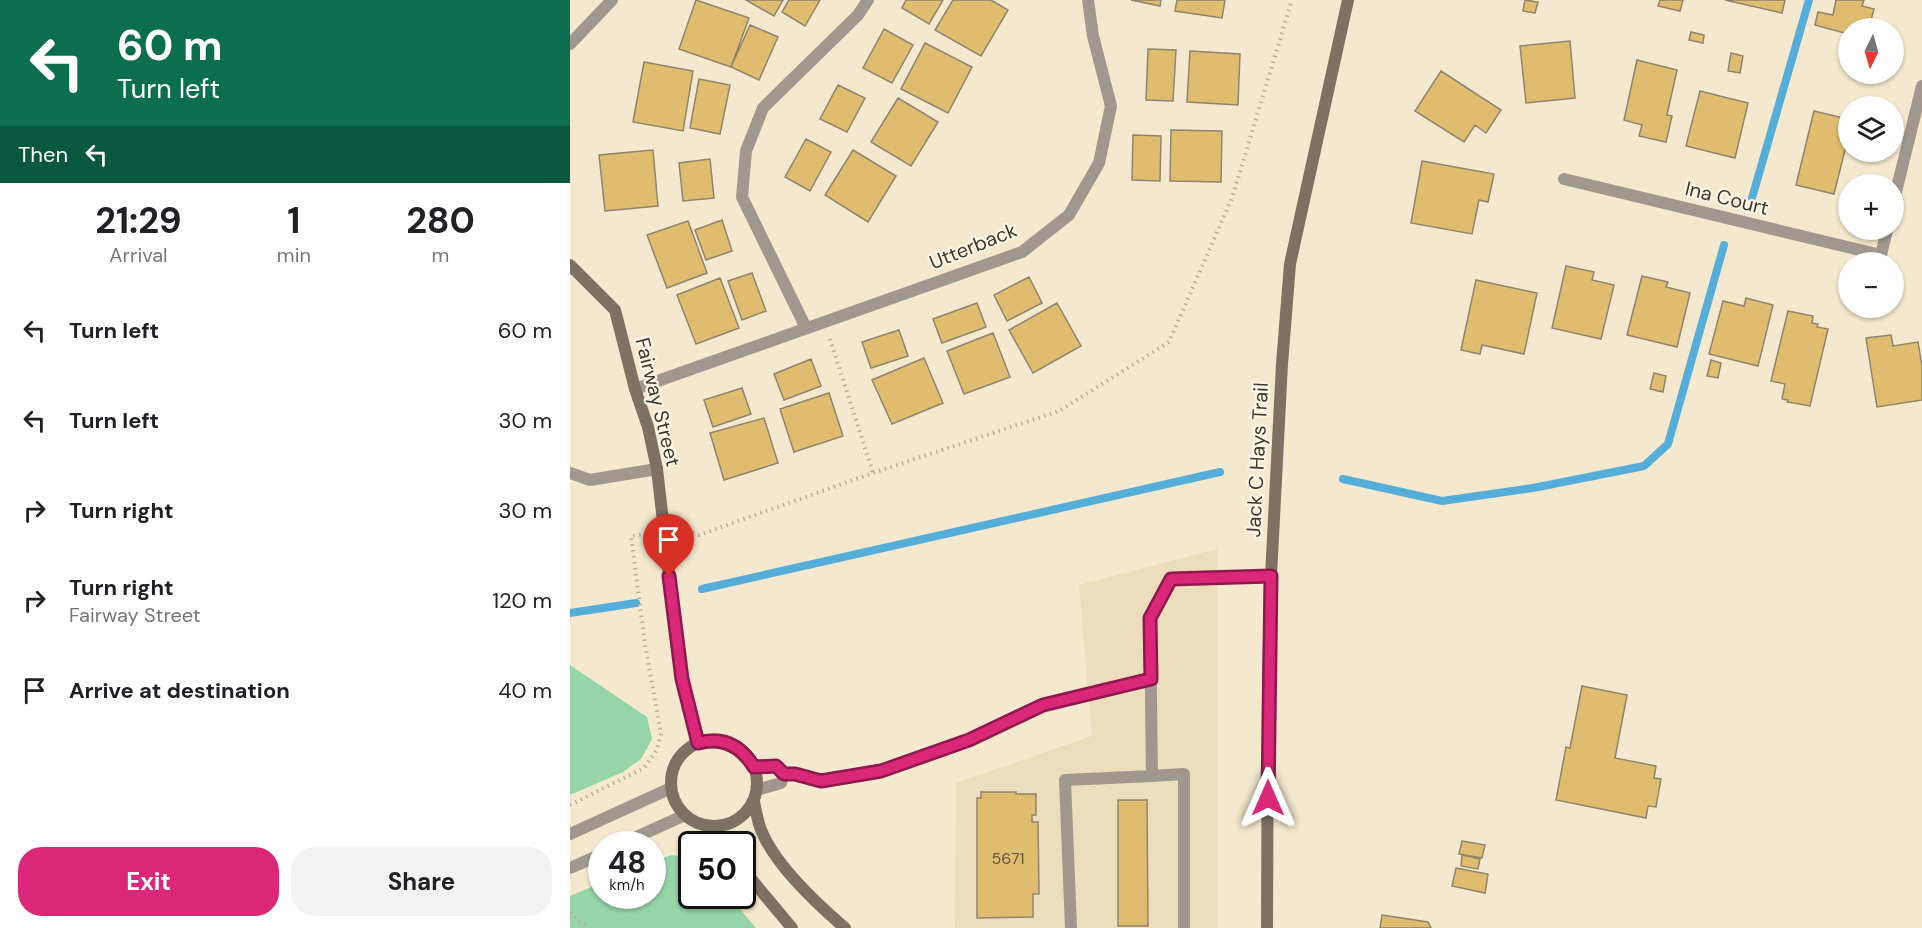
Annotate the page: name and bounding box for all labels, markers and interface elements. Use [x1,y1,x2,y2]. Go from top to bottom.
text: 60 m [117,18,223,73]
north arrow [1838,18,1904,84]
map controls [1838,18,1904,318]
icon: left [18,24,96,102]
text: Turn left [117,71,220,106]
button: layers [1838,96,1904,162]
icon: left [80,138,113,171]
text: Then [18,140,68,169]
button: + [1838,174,1904,240]
street label: Ina Court [1682,175,1772,221]
text: 21:29 [95,197,182,244]
text: 1 [287,197,300,244]
text: 280 [406,197,475,244]
street label: Utterback [925,217,1021,275]
text: Arrival [109,242,168,268]
text: min [277,242,311,268]
text: m [432,242,449,268]
button: − [1838,252,1904,318]
icon: left [18,314,51,347]
text: Turn left [69,316,159,345]
text: 60 m [498,316,552,345]
street label: Fairway Street [629,335,687,469]
street label: Jack C Hays Trail [1240,382,1274,538]
icon: left [18,404,51,437]
text: Turn left [69,406,159,435]
text: 30 m [498,406,552,435]
icon: right [18,494,51,527]
text: Turn right [69,496,174,525]
text: 30 m [498,496,552,525]
pin [643,514,694,576]
icon: arrive [652,523,685,556]
text: Turn right [69,573,174,602]
icon: right [18,584,51,617]
text: 120 m [492,586,552,615]
text: Fairway Street [69,602,201,628]
icon: arrive [18,674,51,707]
text: Arrive at destination [69,676,290,705]
text: 40 m [498,676,552,705]
position arrow [1236,766,1300,830]
speed limit sign: 50 [678,831,756,909]
text: 48 [608,843,646,882]
button: Exit [18,847,279,916]
button: Share [291,847,552,916]
house number: 5671 [992,848,1025,869]
text: km/h [609,875,645,895]

